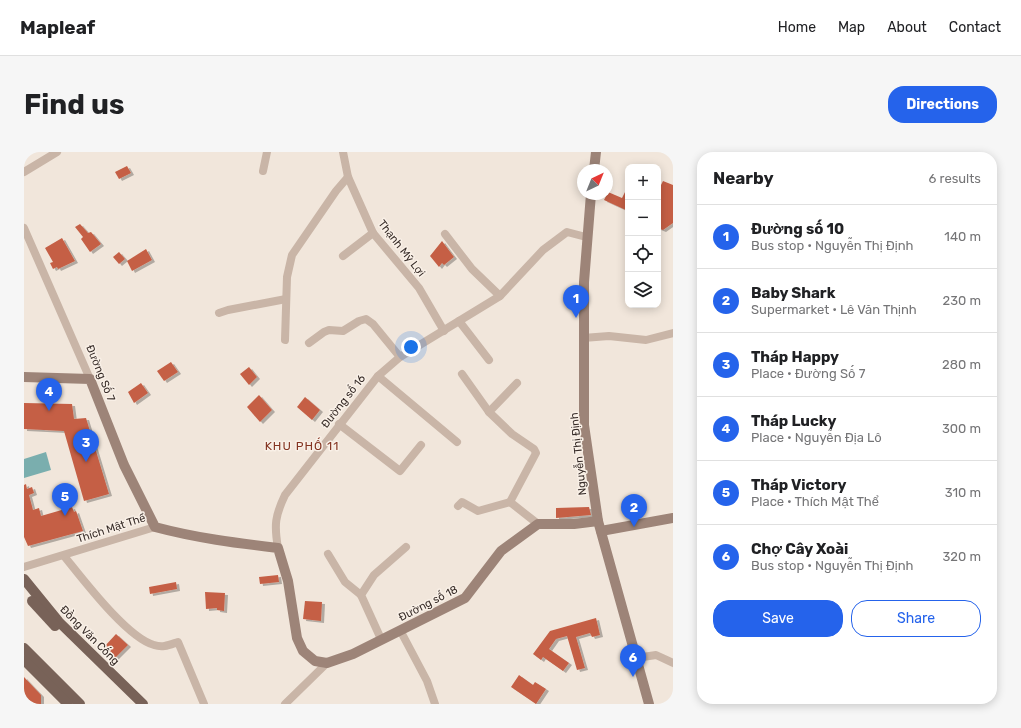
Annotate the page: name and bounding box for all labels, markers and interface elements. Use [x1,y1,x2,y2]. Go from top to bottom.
text: Mapleaf [20,16,95,39]
text: Home [778,19,816,36]
text: Map [838,19,865,36]
text: About [887,19,927,36]
text: Contact [949,19,1001,36]
button: Directions [888,86,997,123]
text: Find us [24,88,124,121]
north arrow [577,164,613,200]
map controls [625,164,661,308]
button: + [625,164,661,200]
text: Nearby [713,168,774,188]
text: 6 results [929,171,981,186]
button: − [625,200,661,236]
street label: Thạnh Mỹ Lợi [375,217,428,279]
text: Đường số 10 [751,220,844,238]
text: 1 [723,229,729,244]
text: 140 m [944,229,981,244]
button: locate [625,236,661,272]
text: Bus stop · Nguyễn Thị Định [751,238,914,253]
button: layers [625,272,661,308]
text: Baby Shark [751,284,835,302]
pin: 1 [563,285,589,318]
text: 2 [722,293,730,308]
text: 230 m [943,293,981,308]
text: Supermarket · Lê Văn Thịnh [751,302,917,317]
your location [401,337,421,357]
street label: Đường Số 7 [83,343,119,404]
text: Tháp Happy [751,348,839,366]
text: 3 [722,357,730,372]
text: 280 m [942,357,981,372]
text: Place · Đường Số 7 [751,366,865,381]
street label: Đường số 16 [317,371,368,431]
pin: 4 [36,378,62,411]
street label: Nguyễn Thị Định [567,412,589,496]
text: Tháp Lucky [751,412,837,430]
text: 4 [722,421,730,436]
text: 300 m [942,421,981,436]
pin: 3 [73,429,99,462]
text: Place · Nguyễn Địa Lô [751,430,882,445]
district label: KHU PHỐ 11 [265,437,339,453]
text: Tháp Victory [751,476,846,494]
pin: 5 [52,483,78,516]
text: 5 [722,485,730,500]
text: 310 m [945,485,981,500]
pin: 2 [621,494,647,527]
text: Place · Thích Mật Thể [751,494,879,509]
street label: Thích Mật Thể [75,511,147,546]
text: Chợ Cây Xoài [751,540,848,558]
text: 6 [722,549,730,564]
text: 320 m [943,549,981,564]
text: Bus stop · Nguyễn Thị Định [751,558,914,573]
street label: Đường số 18 [396,582,460,624]
button: Save [713,600,843,637]
button: Share [851,600,981,637]
street label: Đồng Văn Cống [57,602,123,668]
pin: 6 [620,644,646,677]

